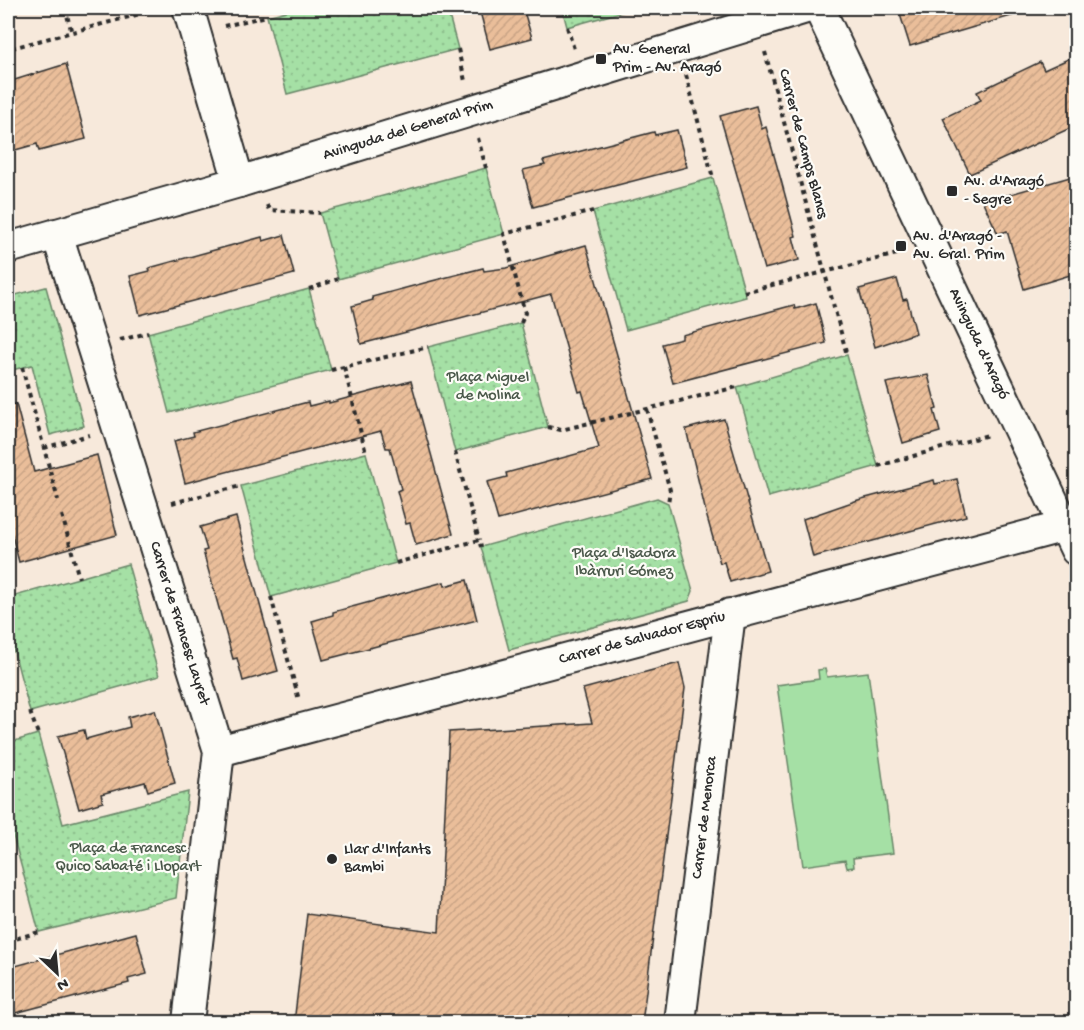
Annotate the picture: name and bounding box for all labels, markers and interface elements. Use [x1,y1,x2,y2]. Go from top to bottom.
place label: Av. General Prim - Av. Aragó [612,41,722,78]
marker: Av. General Prim - Av. Aragó [594,52,608,66]
street label: Carrer de Camps Blancs [773,67,831,222]
street label: Avinguda del General Prim [321,95,496,165]
place label: Av. d'Aragó - Segre [964,173,1044,210]
marker: Av. d'Aragó - Segre [945,184,959,198]
place label: Av. d'Aragó - Av. Gral. Prim [913,228,1005,265]
marker: Av. d'Aragó - Av. Gral. Prim [894,239,908,253]
street label: Avinguda d'Aragó [944,285,1013,403]
park label: Plaça Miguel de Molina [446,369,529,406]
street label: Carrer de Francesc Layret [144,539,214,709]
park label: Plaça d'Isadora Ibàrruri Gómez [571,545,677,582]
street label: Carrer de Salvador Espriu [557,607,728,670]
street label: Carrer de Menorca [688,754,722,880]
park label: Plaça de Francesc Quico Sabaté i Llopart [55,840,202,877]
place label: Llar d'Infants Bambi [343,841,432,878]
marker: Llar d'Infants Bambi [325,852,339,866]
north arrow [27,943,87,1003]
text: N [53,973,71,994]

